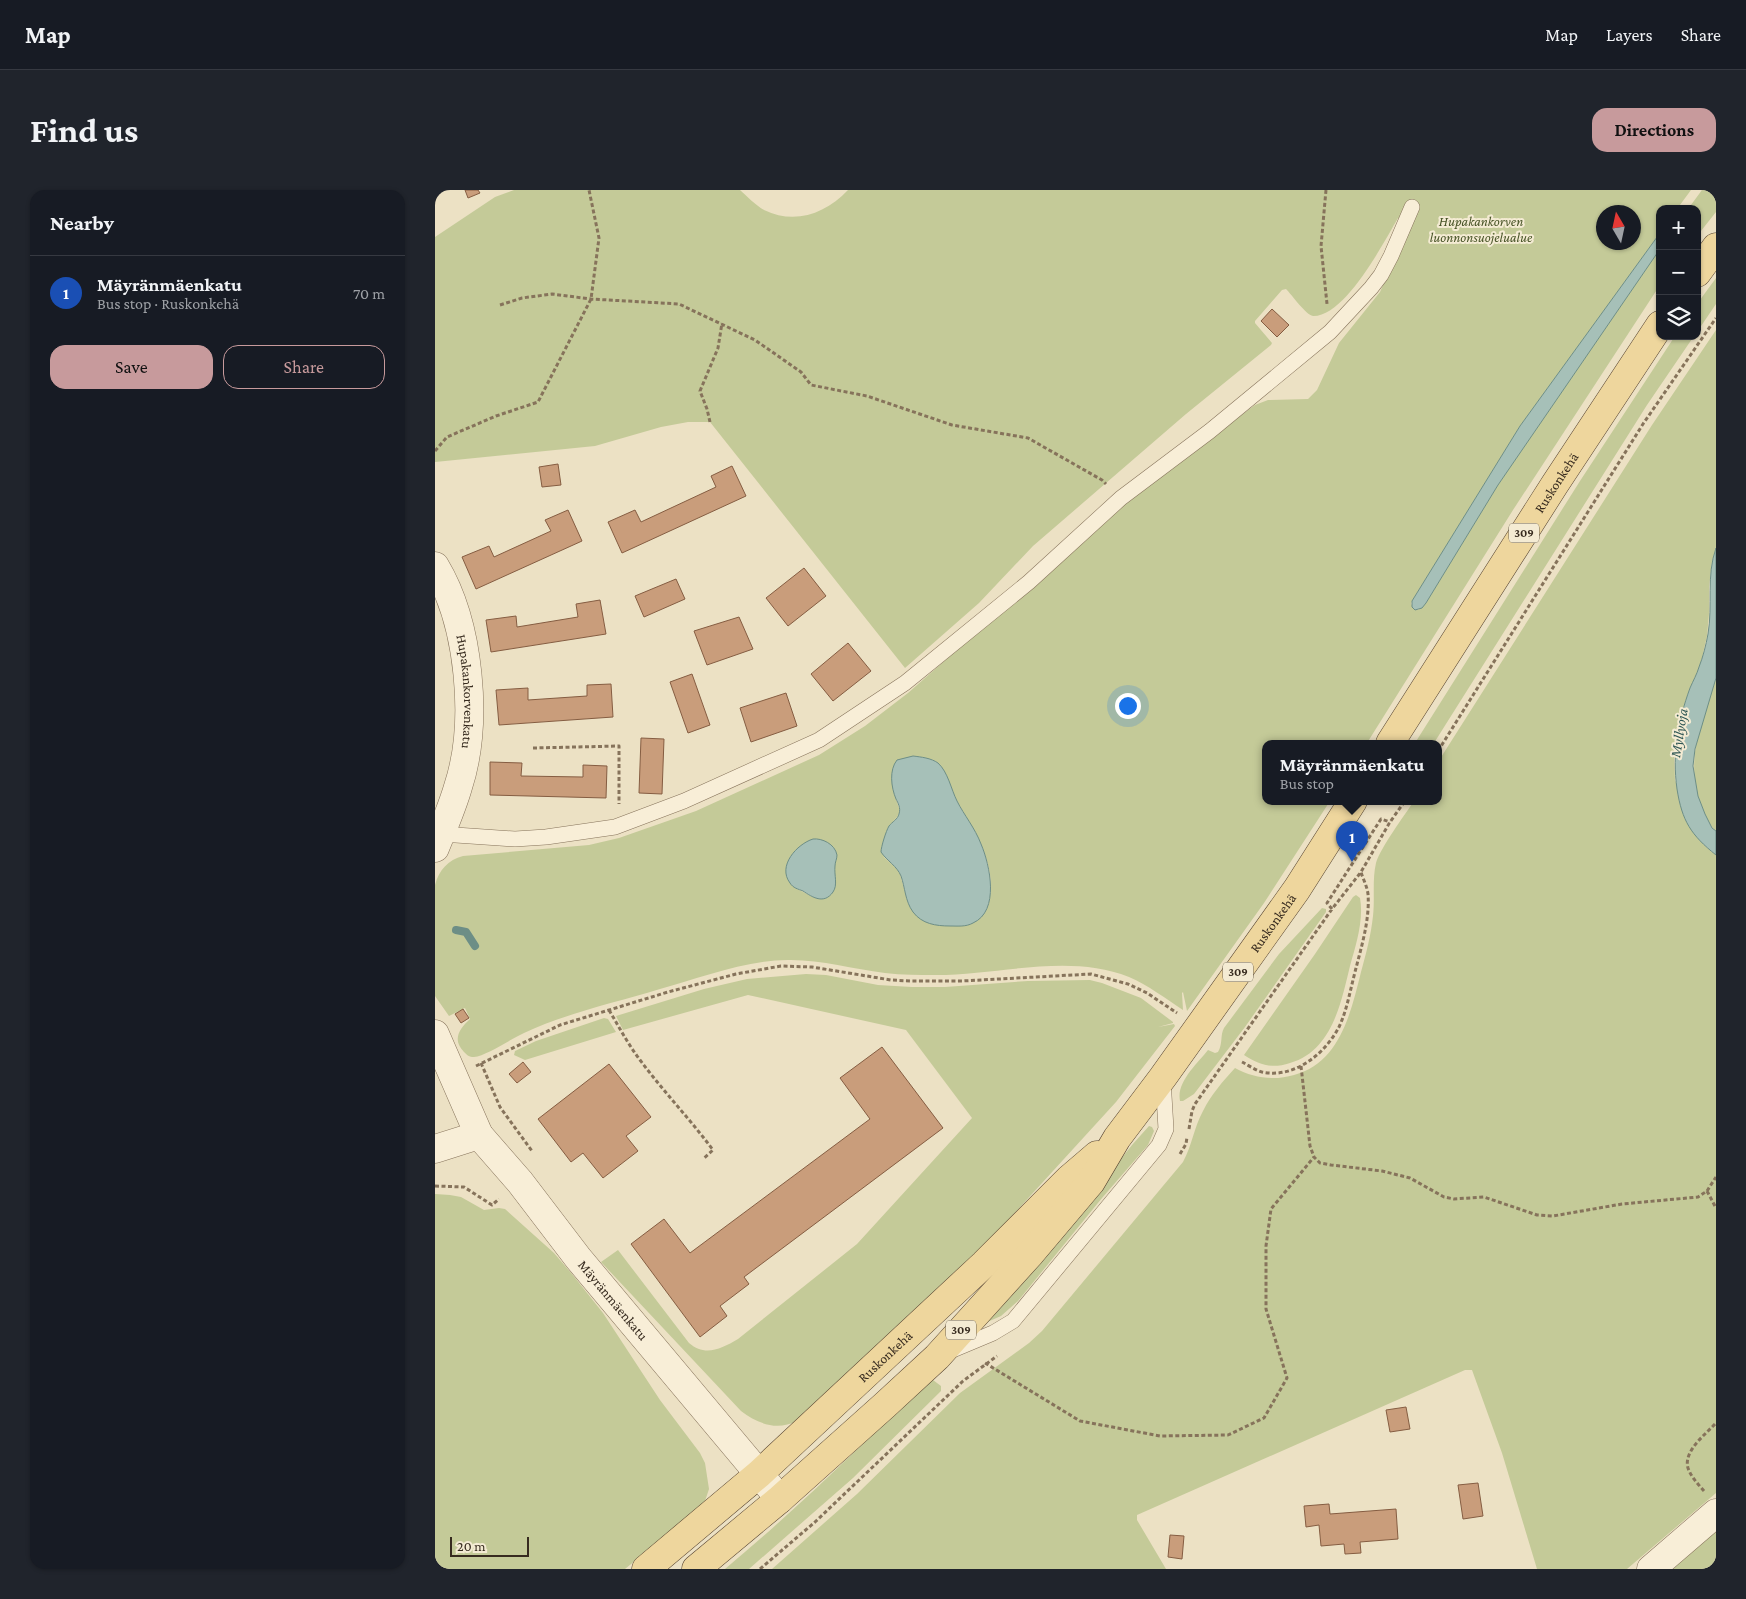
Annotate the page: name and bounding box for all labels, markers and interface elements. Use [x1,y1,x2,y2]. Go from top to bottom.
text: Map [25,21,71,48]
text: Map [1545,25,1578,45]
text: Layers [1606,25,1653,45]
text: Share [1681,25,1721,45]
button: Directions [1592,108,1716,152]
text: Find us [30,111,138,150]
north arrow [1596,205,1641,250]
map controls [1656,205,1701,340]
button: + [1656,205,1701,250]
text: Nearby [50,211,114,235]
park label: Hupakankorven luonnonsuojelualue [1430,213,1533,246]
button: − [1656,250,1701,295]
text: Mäyränmäenkatu [97,274,242,295]
text: 1 [63,285,69,302]
text: 70 m [353,285,385,302]
text: Bus stop · Ruskonkehä [97,295,239,312]
button: layers [1656,295,1701,340]
button: Save [50,345,213,389]
button: Share [223,345,385,389]
street label: Ruskonkehä [1531,449,1582,516]
road number: 309 [1509,523,1539,542]
street label: Hupakankorvenkatu [453,633,477,750]
your location [1115,693,1141,719]
water label: Myllyoja [1667,707,1692,760]
popup [1262,740,1442,805]
text: Mäyränmäenkatu [1280,754,1424,775]
text: Bus stop [1280,775,1334,792]
pin: 1 [1336,821,1368,862]
street label: Ruskonkehä [1247,890,1300,955]
road number: 309 [1223,962,1253,982]
street label: Mäyränmäenkatu [575,1257,652,1344]
road number: 309 [946,1320,976,1340]
street label: Ruskonkehä [855,1327,916,1386]
scale bar [450,1534,529,1557]
text: 20 m [457,1538,485,1554]

